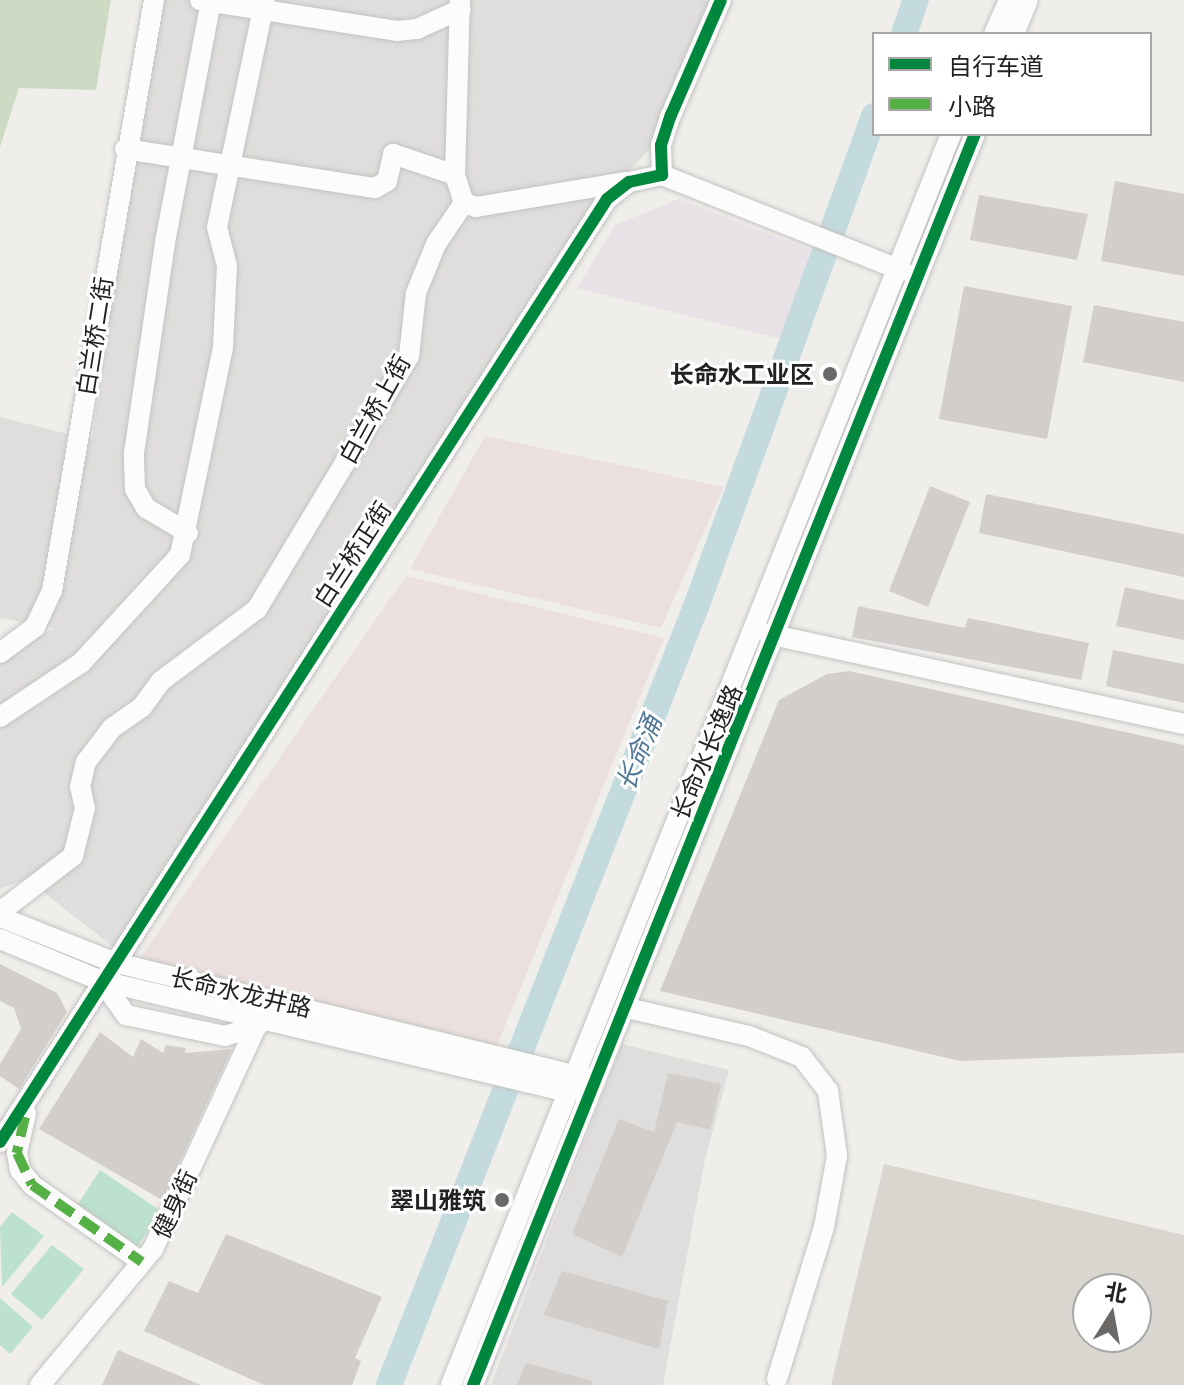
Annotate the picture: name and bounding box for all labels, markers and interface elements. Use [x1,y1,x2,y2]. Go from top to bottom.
legend [872,32,1152,136]
text: 自行车道 [948,49,1044,82]
text: 小路 [948,89,996,122]
street label: 白兰桥二街 [70,274,118,398]
street label: 白兰桥上街 [332,350,416,468]
place label: 长命水工业区 [670,360,814,388]
marker: 长命水工业区 [821,365,839,383]
street label: 白兰桥正街 [307,496,397,612]
street label: 长命水长逸路 [665,680,747,824]
water label: 长命涌 [610,711,668,795]
street label: 长命水龙井路 [168,962,314,1022]
street label: 健身街 [146,1165,202,1243]
place label: 翠山雅筑 [390,1186,486,1214]
marker: 翠山雅筑 [493,1191,511,1209]
north arrow [1072,1273,1152,1353]
text: 北 [1103,1275,1130,1308]

